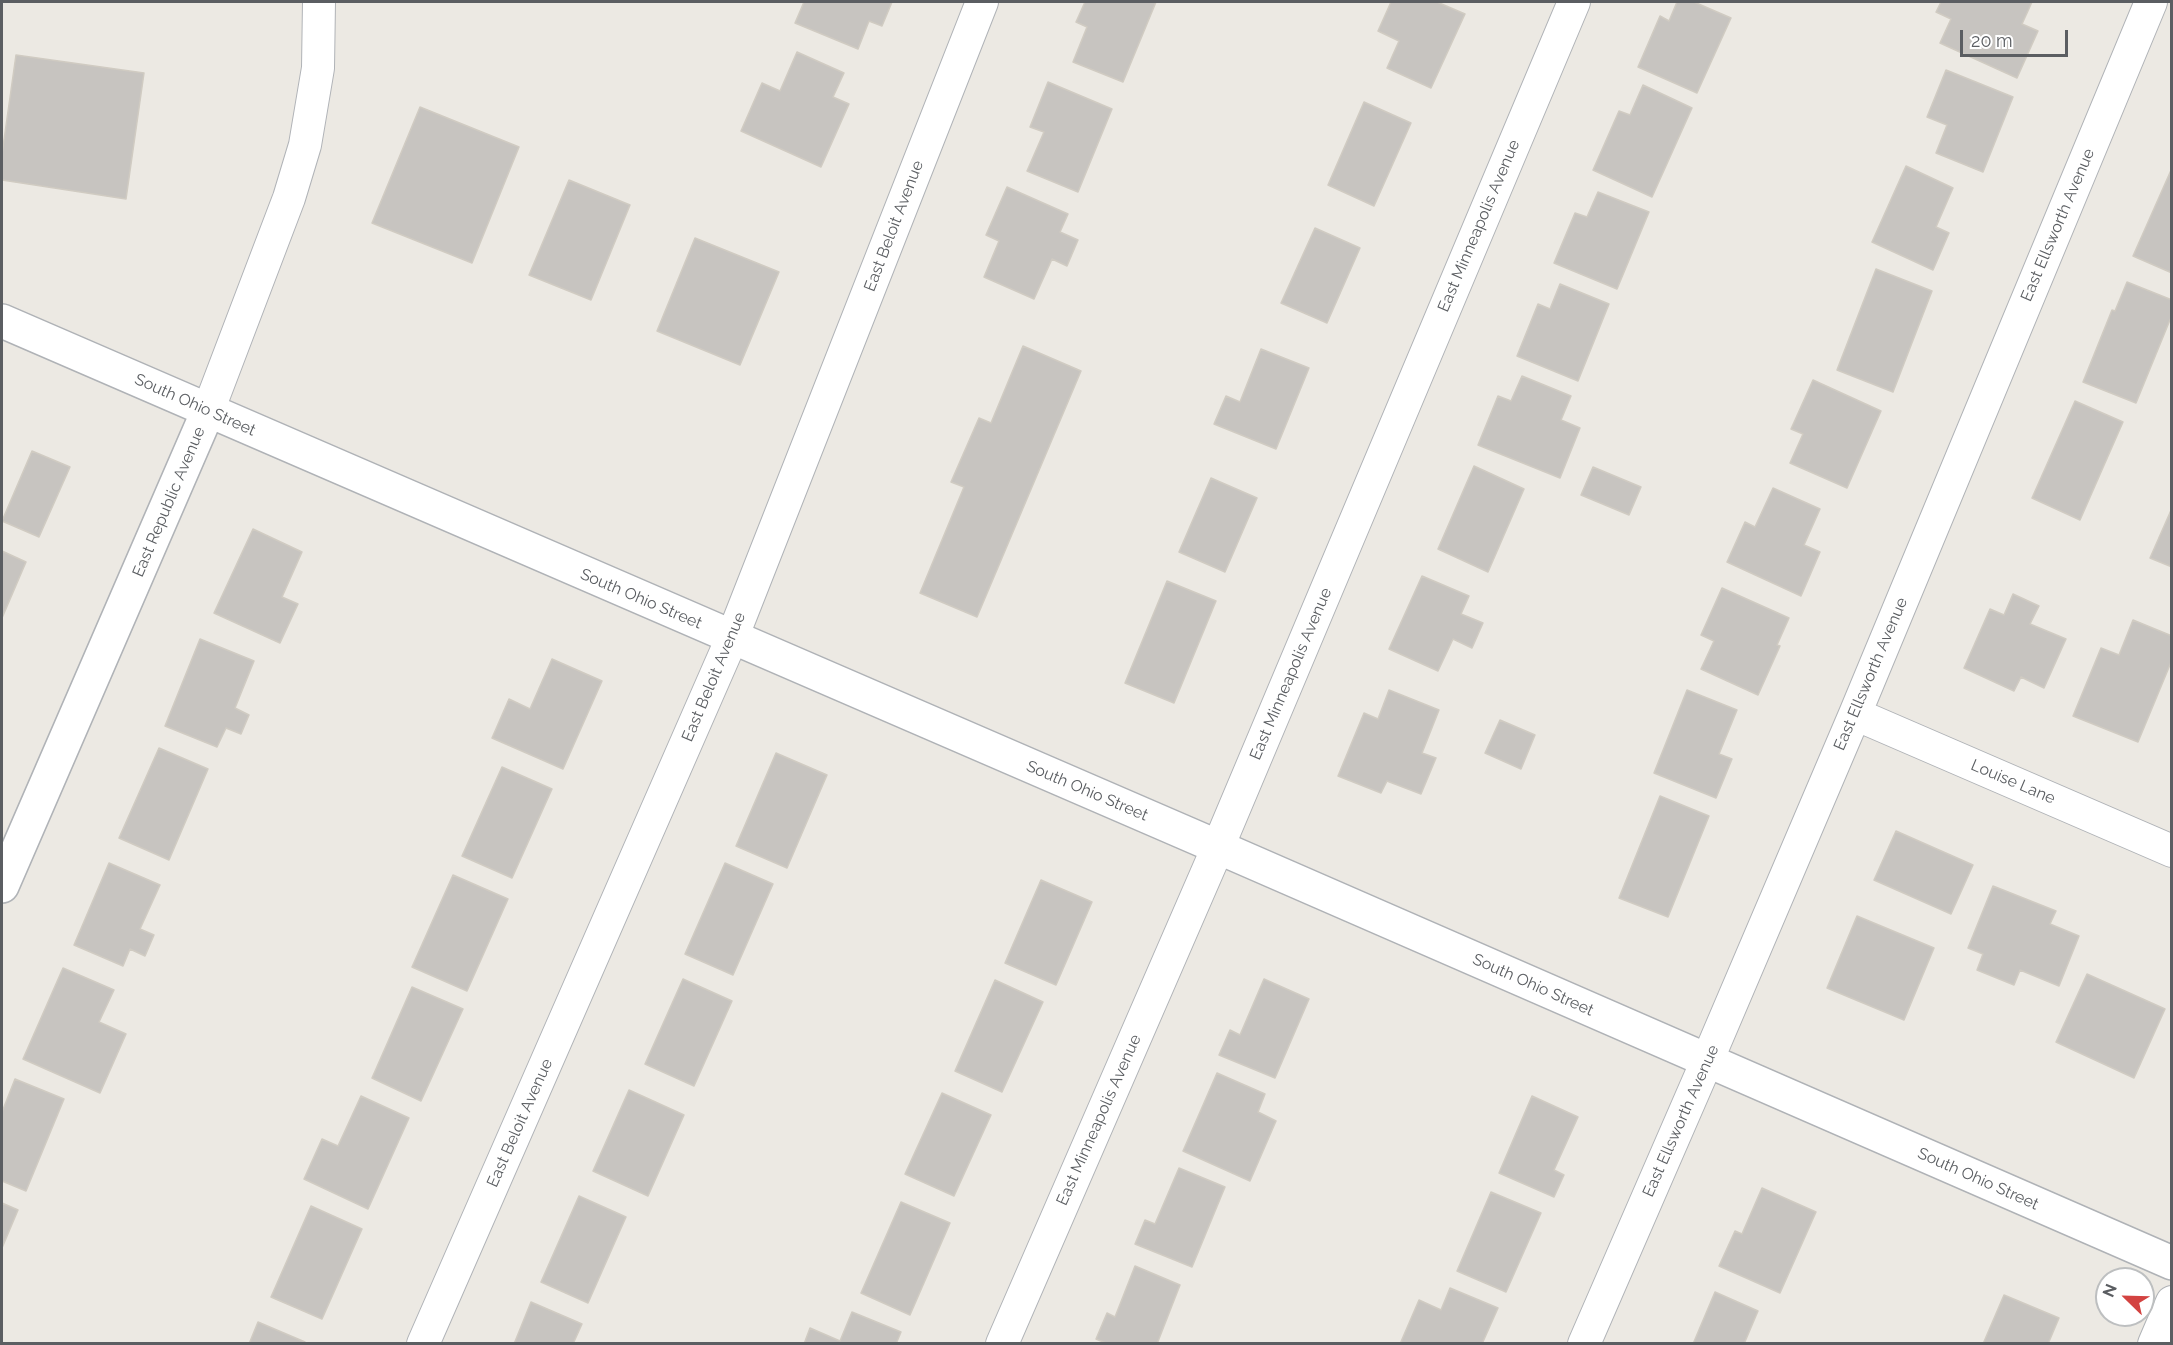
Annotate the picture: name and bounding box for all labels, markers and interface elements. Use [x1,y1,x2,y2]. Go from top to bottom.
scale bar [1963,18,2071,56]
text: 20 m [1971,30,2013,51]
street label: East Minneapolis Avenue [1434,137,1524,315]
street label: East Ellsworth Avenue [2017,146,2099,304]
street label: East Beloit Avenue [860,158,928,294]
street label: South Ohio Street [132,370,258,440]
street label: East Republic Avenue [129,424,209,580]
street label: South Ohio Street [577,565,705,633]
street label: East Minneapolis Avenue [1246,585,1336,763]
street label: East Ellsworth Avenue [1830,595,1912,753]
street label: East Beloit Avenue [678,609,750,745]
street label: Louise Lane [1968,756,2058,808]
street label: South Ohio Street [1023,757,1151,825]
street label: South Ohio Street [1470,950,1596,1020]
street label: East Minneapolis Avenue [1053,1032,1145,1208]
street label: East Ellsworth Avenue [1639,1042,1723,1200]
street label: East Beloit Avenue [483,1056,557,1190]
street label: South Ohio Street [1915,1144,2041,1214]
north arrow [2095,1267,2155,1327]
text: N [2099,1281,2121,1300]

